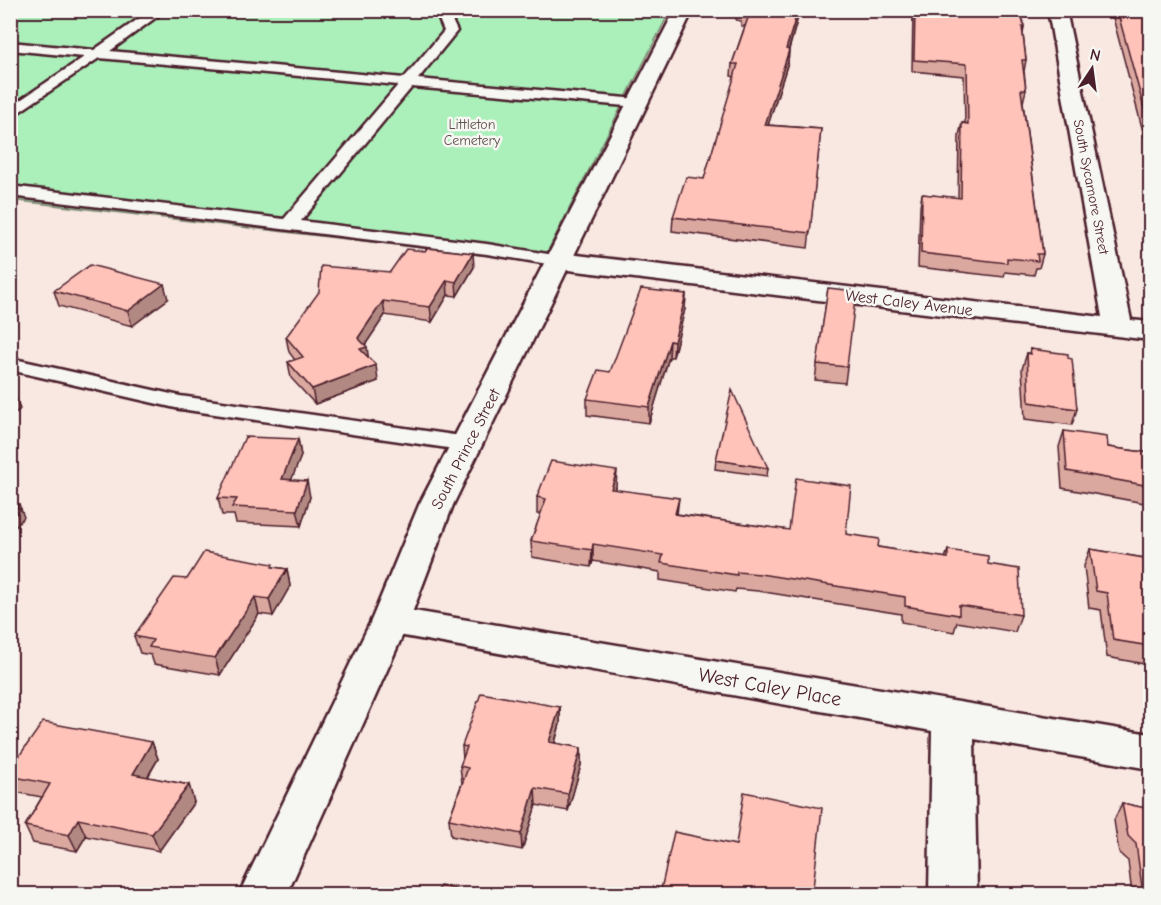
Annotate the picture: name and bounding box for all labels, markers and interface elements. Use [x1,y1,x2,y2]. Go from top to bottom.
north arrow [1062,39,1122,99]
text: N [1088,45,1102,65]
park label: Littleton Cemetery [444,116,501,149]
street label: South Sycamore Street [1070,118,1113,257]
street label: West Caley Avenue [844,286,974,320]
street label: South Prince Street [428,385,504,512]
street label: West Caley Place [697,663,843,711]

